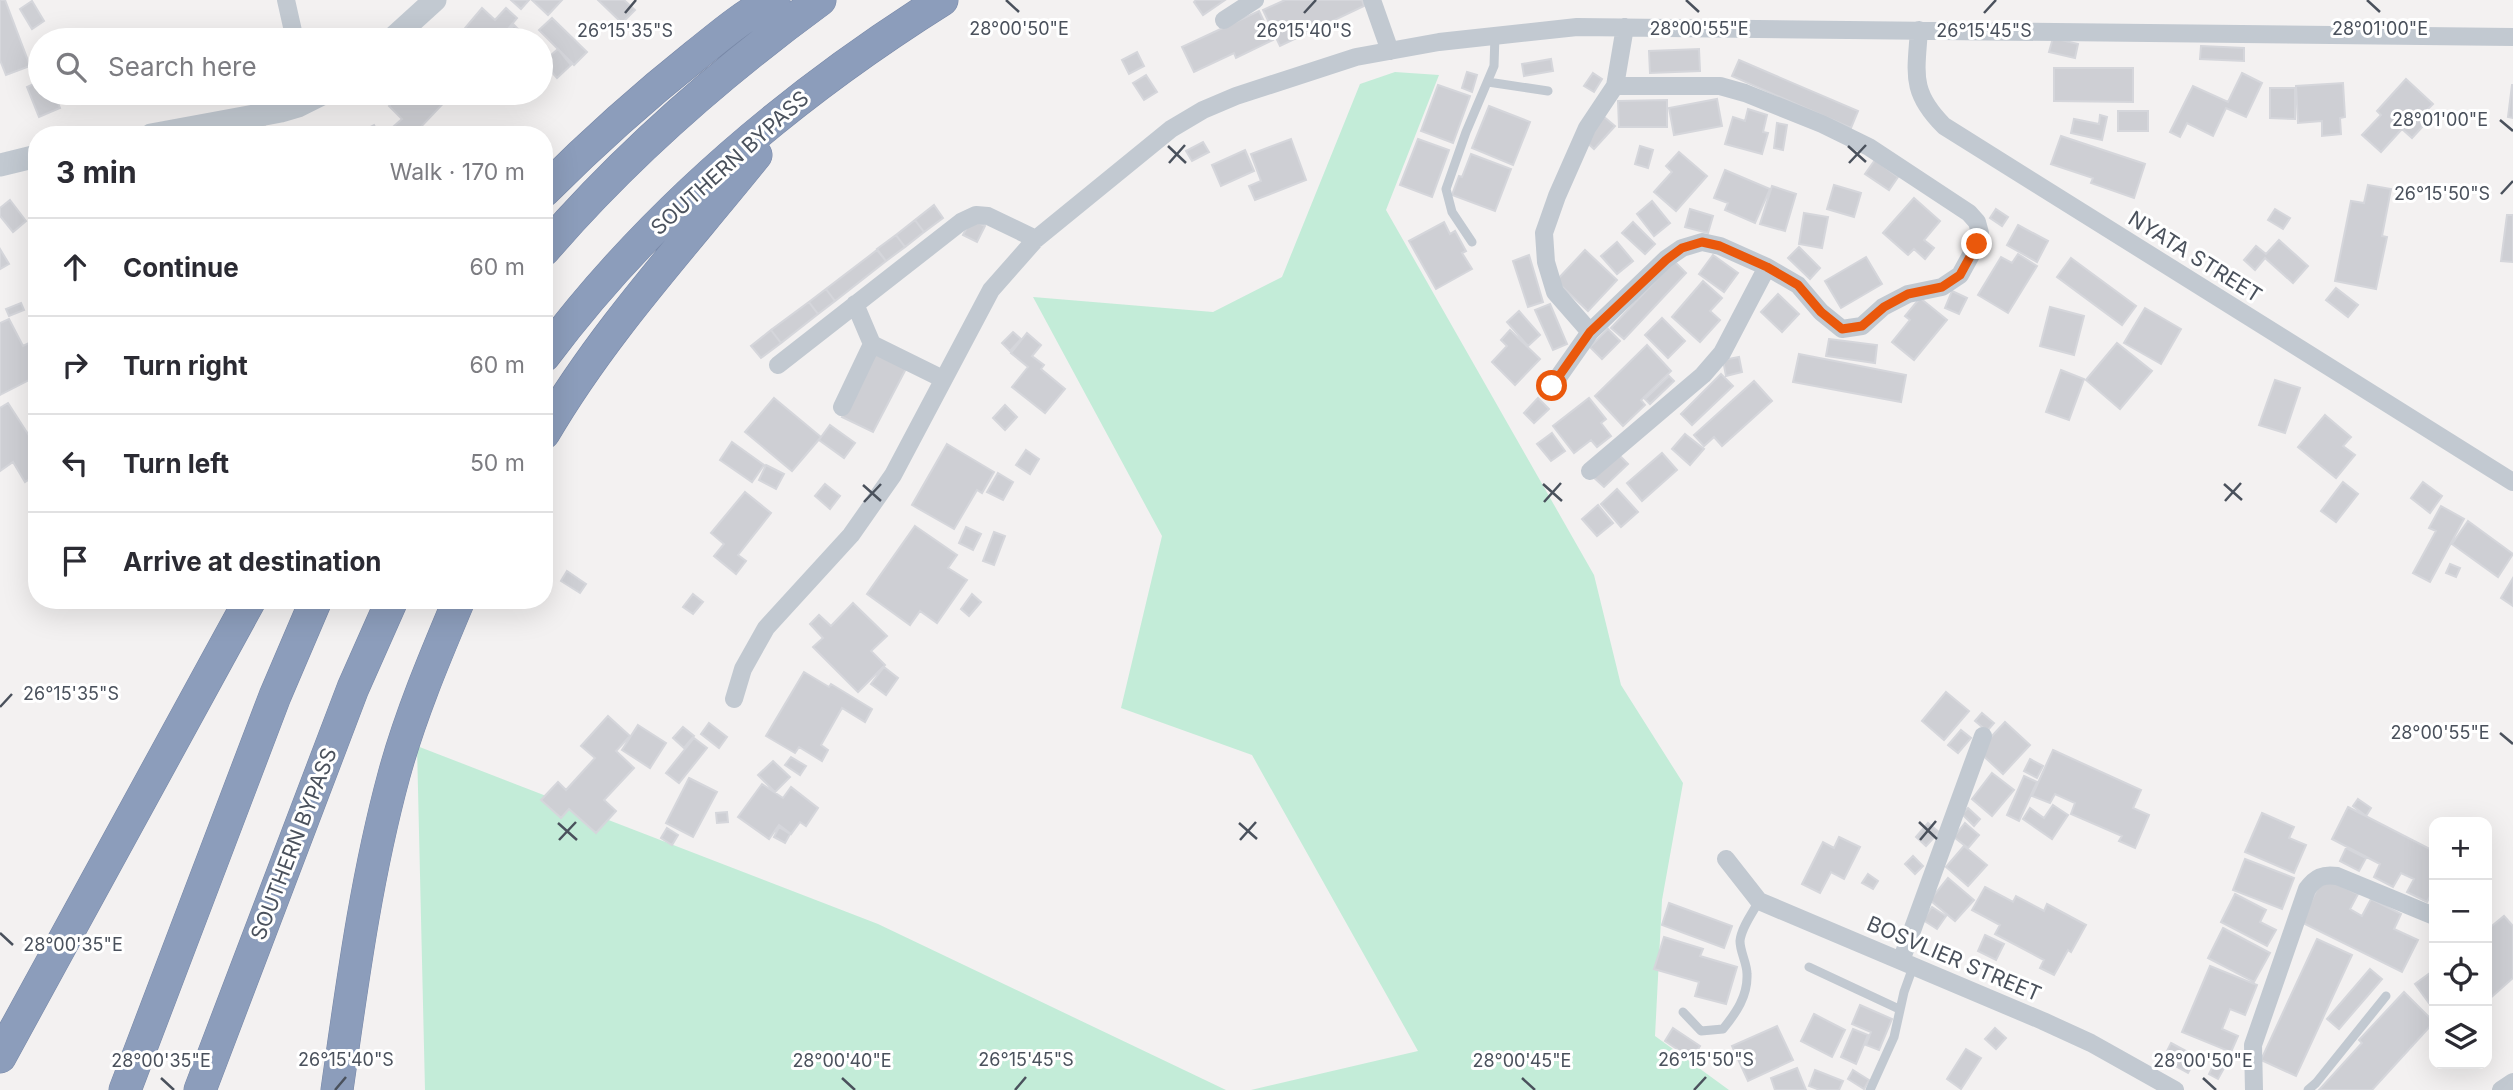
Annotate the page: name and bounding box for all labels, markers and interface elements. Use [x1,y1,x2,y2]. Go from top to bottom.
text: 28°00'50"E [969,18,1069,39]
text: 28°00'55"E [1649,18,1749,39]
text: 28°01'00"E [2332,18,2428,39]
text: 26°15'35"S [577,20,673,41]
text: 26°15'40"S [1256,20,1352,41]
text: 26°15'45"S [1936,20,2032,41]
search box [28,28,553,105]
icon: search [52,48,90,86]
text: Search here [108,51,257,82]
street label: SOUTHERN BYPASS [646,85,814,240]
text: 28°01'00"E [2392,109,2488,130]
text: 3 min [56,154,137,190]
text: Walk · 170 m [390,158,525,186]
text: 26°15'50"S [2394,183,2490,204]
street label: NYATA STREET [2124,206,2267,308]
route end [1961,228,1992,259]
icon: ahead [56,248,94,286]
text: Continue [123,252,239,283]
text: 60 m [470,253,525,281]
icon: right [56,346,94,384]
text: Turn right [123,350,248,381]
text: 60 m [470,351,525,379]
route start [1536,370,1567,401]
icon: left [56,444,94,482]
text: Turn left [123,448,229,479]
text: 50 m [470,449,525,477]
icon: arrive [56,542,94,580]
text: Arrive at destination [123,546,382,577]
text: 26°15'35"S [23,683,119,704]
text: 28°00'55"E [2390,722,2490,743]
street label: SOUTHERN BYPASS [245,744,342,943]
map controls [2429,817,2492,1069]
button: + [2429,817,2492,880]
button: − [2429,880,2492,943]
street label: BOSVLIER STREET [1863,911,2045,1007]
text: 28°00'35"E [23,934,123,955]
button: locate [2429,943,2492,1006]
button: layers [2429,1006,2492,1069]
text: 26°15'40"S [298,1049,394,1070]
text: 26°15'45"S [978,1049,1074,1070]
text: 26°15'50"S [1658,1049,1754,1070]
text: 28°00'35"E [111,1050,211,1071]
text: 28°00'40"E [792,1050,892,1071]
text: 28°00'45"E [1473,1050,1571,1071]
text: 28°00'50"E [2153,1050,2253,1071]

